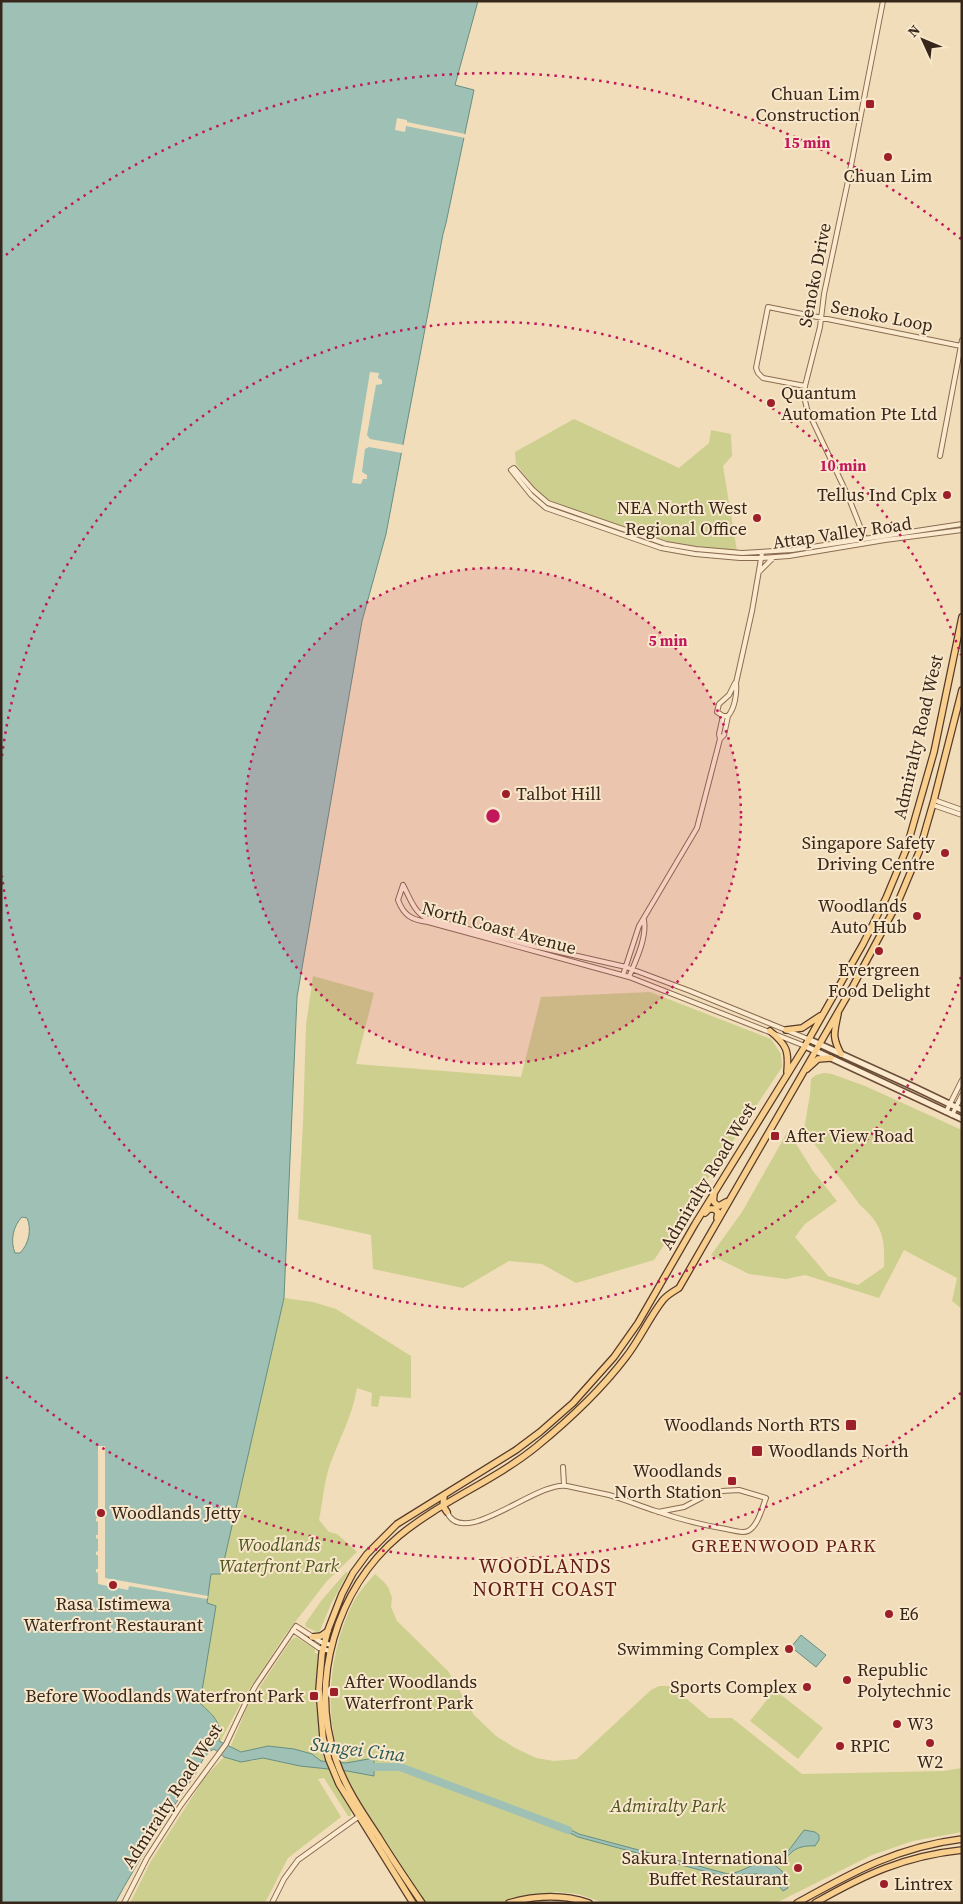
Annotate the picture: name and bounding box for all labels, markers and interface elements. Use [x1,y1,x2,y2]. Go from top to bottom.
north arrow [898,15,948,65]
text: N [903,20,924,42]
place label: Chuan Lim Construction [755,81,860,127]
marker: Chuan Lim Construction [864,98,876,110]
text: 15 min [783,132,831,153]
marker: Chuan Lim [882,151,894,163]
place label: Chuan Lim [843,163,933,188]
street label: Senoko Drive [792,221,837,329]
street label: Senoko Loop [829,293,935,338]
place label: Quantum Automation Pte Ltd [781,380,937,426]
marker: Quantum Automation Pte Ltd [765,397,777,409]
text: 10 min [819,455,867,476]
place label: Tellus Ind Cplx [817,482,938,507]
marker: Tellus Ind Cplx [941,489,953,501]
place label: NEA North West Regional Office [617,495,747,541]
street label: Attap Valley Road [771,510,913,555]
marker: NEA North West Regional Office [751,512,763,524]
text: 5 min [649,630,687,651]
street label: Admiralty Road West [886,652,949,822]
place label: Talbot Hill [516,781,601,806]
marker: Talbot Hill [500,788,512,800]
centre of rings [484,807,502,825]
place label: Singapore Safety Driving Centre [802,830,936,876]
marker: Singapore Safety Driving Centre [939,847,951,859]
place label: Woodlands Auto Hub [818,893,907,939]
street label: North Coast Avenue [419,895,579,960]
marker: Woodlands Auto Hub [911,910,923,922]
marker: Evergreen Food Delight [873,945,885,957]
place label: Evergreen Food Delight [828,957,930,1003]
street label: Admiralty Road West [654,1097,762,1254]
place label: After View Road [785,1123,914,1148]
marker: After View Road [769,1130,781,1142]
place label: Woodlands North RTS [664,1412,840,1437]
marker: Woodlands North RTS [844,1418,858,1432]
place label: Woodlands North [768,1438,909,1463]
marker: Woodlands North [750,1444,764,1458]
place label: Woodlands North Station [614,1458,722,1504]
marker: Woodlands North Station [726,1475,738,1487]
place label: Woodlands Jetty [111,1500,242,1525]
marker: Woodlands Jetty [95,1507,107,1519]
park label: Woodlands Waterfront Park [219,1532,340,1578]
district label: GREENWOOD PARK [691,1532,877,1558]
district label: WOODLANDS NORTH COAST [472,1552,618,1603]
marker: Rasa Istimewa Waterfront Restaurant [107,1579,119,1591]
place label: Rasa Istimewa Waterfront Restaurant [23,1591,203,1637]
place label: E6 [899,1601,919,1626]
marker: E6 [883,1608,895,1620]
place label: Swimming Complex [617,1636,780,1661]
marker: Swimming Complex [783,1643,795,1655]
place label: Republic Polytechnic [857,1657,951,1703]
place label: After Woodlands Waterfront Park [344,1669,477,1715]
place label: Sports Complex [670,1674,798,1699]
marker: Republic Polytechnic [841,1674,853,1686]
marker: Sports Complex [801,1681,813,1693]
place label: Before Woodlands Waterfront Park [25,1683,304,1708]
marker: After Woodlands Waterfront Park [328,1686,340,1698]
marker: Before Woodlands Waterfront Park [308,1690,320,1702]
place label: W3 [907,1711,933,1736]
street label: Admiralty Road West [115,1718,228,1873]
marker: W3 [891,1718,903,1730]
water label: Sungei Cina [309,1730,407,1768]
place label: RPIC [850,1733,890,1758]
marker: W2 [924,1737,936,1749]
marker: RPIC [834,1740,846,1752]
place label: W2 [917,1749,943,1774]
park label: Admiralty Park [609,1793,726,1818]
place label: Sakura International Buffet Restaurant [622,1845,788,1891]
marker: Sakura International Buffet Restaurant [792,1862,804,1874]
place label: Lintrex [894,1871,953,1896]
marker: Lintrex [878,1878,890,1890]

